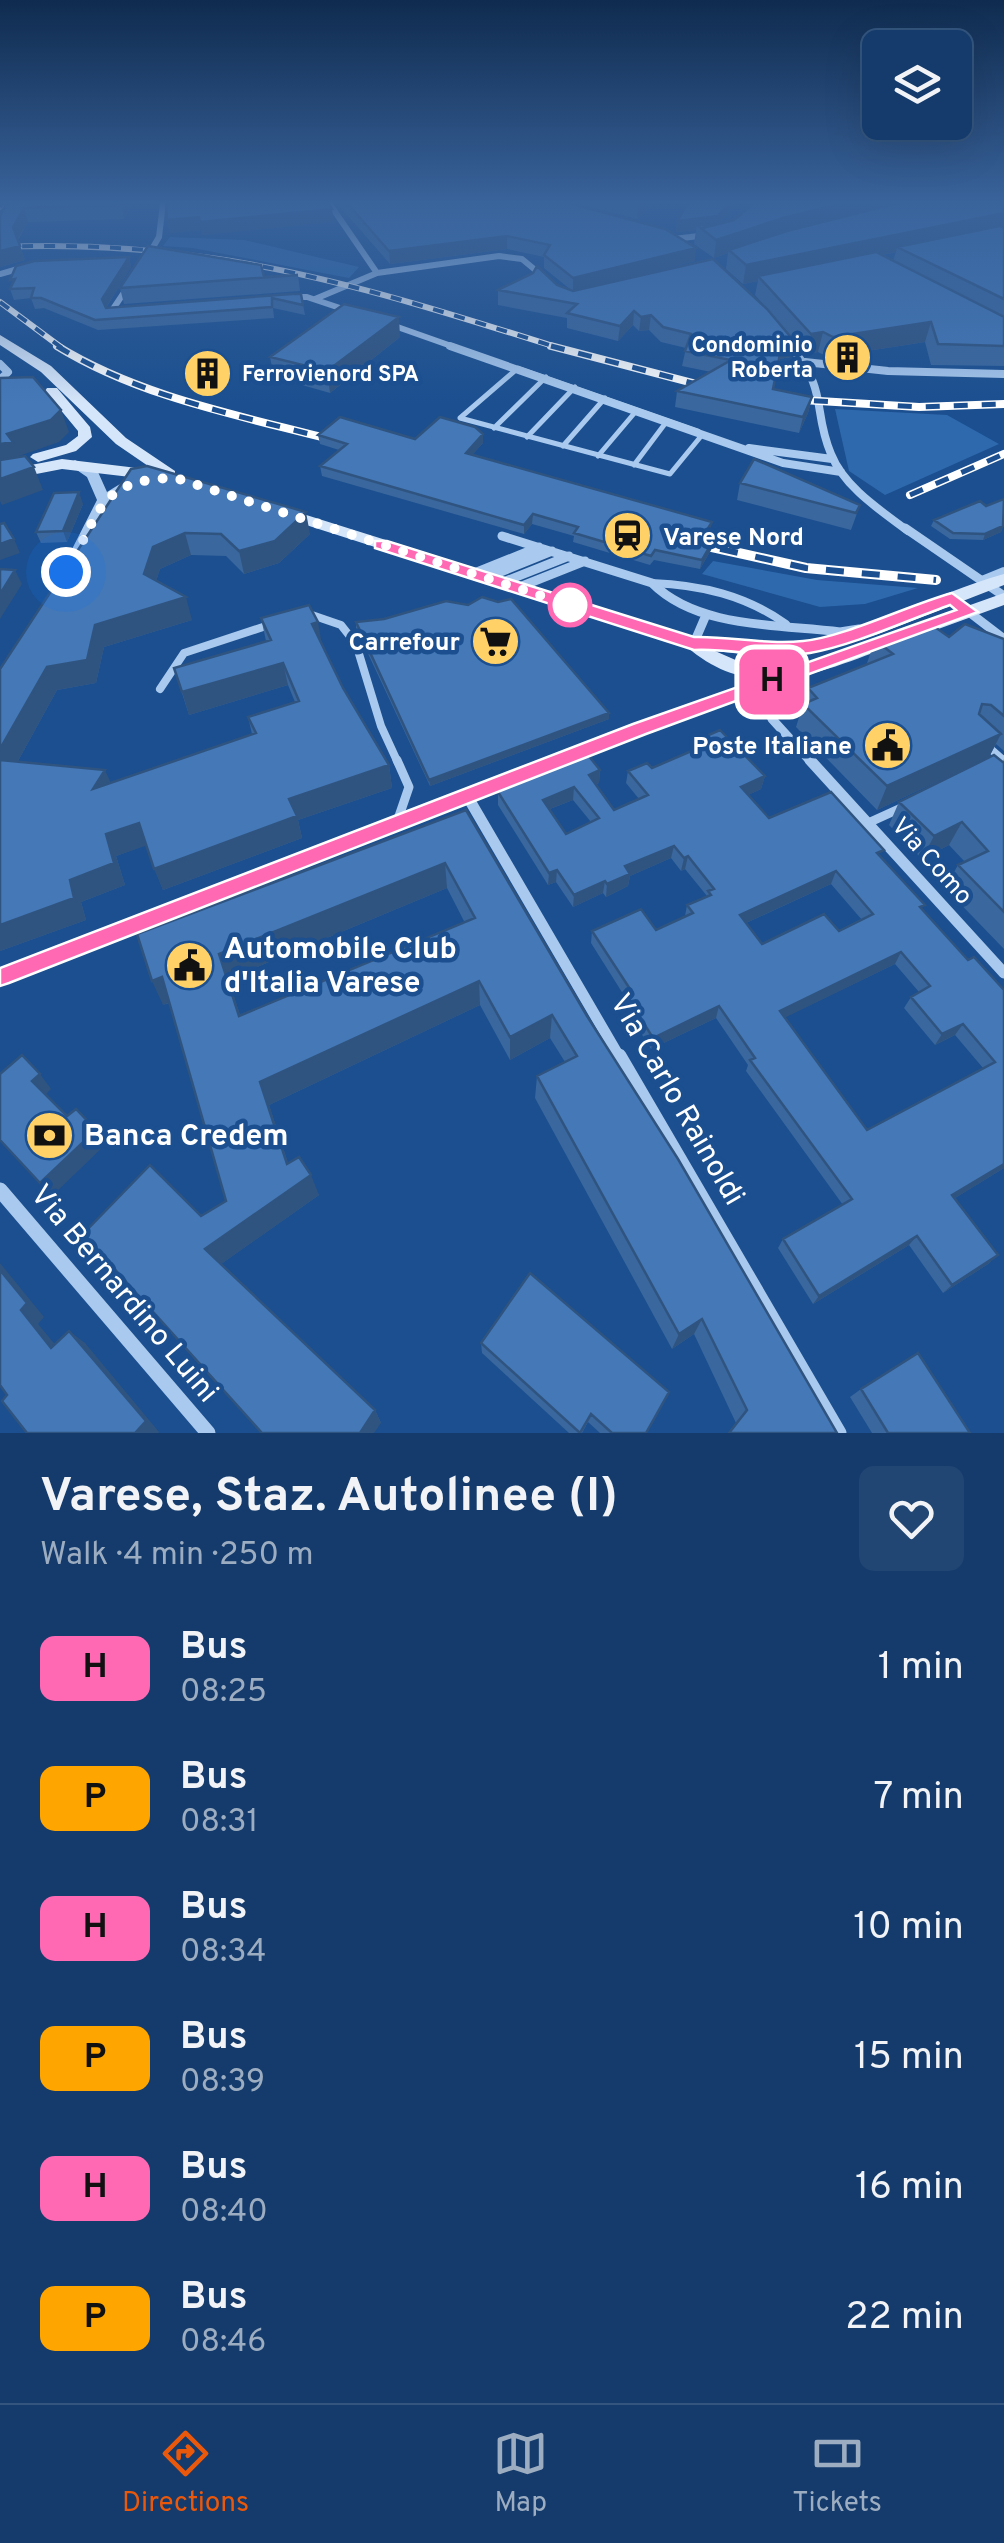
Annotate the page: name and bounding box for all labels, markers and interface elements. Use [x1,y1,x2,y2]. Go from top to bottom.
map controls [862,30,972,140]
button: layers [862,30,972,140]
building icon: Condominio Roberta [822,331,874,383]
place label: Condominio Roberta [691,333,813,385]
building icon: Ferrovienord SPA [181,347,233,399]
place label: Ferrovienord SPA [242,362,419,389]
station icon: Varese Nord [602,510,654,562]
place label: Varese Nord [663,523,804,555]
your location [41,547,91,597]
unlabelled marker [549,584,591,626]
supermarket icon: Carrefour [469,615,521,667]
place label: Carrefour [349,628,461,660]
line badge: H [740,650,804,714]
text: H [759,660,785,704]
public building icon: Poste Italiane [861,719,913,771]
place label: Poste Italiane [692,732,852,764]
street label: Via Como [883,811,979,913]
place label: Automobile Club d'Italia Varese [224,932,457,1003]
public building icon: Automobile Club d'Italia Varese [163,939,215,991]
street label: Via Carlo Rainoldi [600,988,751,1213]
bank icon: Banca Credem [23,1109,75,1161]
place label: Banca Credem [84,1119,289,1156]
street label: Via Bernardino Luini [21,1178,225,1411]
button: heart [859,1466,964,1571]
text: Varese, Staz. Autolinee (I) [40,1468,618,1528]
text: Walk · 4 min · 250 m [40,1536,314,1576]
text: Bus [180,1624,247,1673]
text: 1 min [878,1644,964,1693]
text: H [82,1646,108,1690]
text: 08:25 [180,1673,267,1713]
text: Bus [180,1754,247,1803]
text: 7 min [874,1774,964,1823]
text: P [84,1776,106,1820]
text: 08:31 [180,1803,258,1843]
text: Bus [180,1884,247,1933]
text: 10 min [853,1904,964,1953]
text: H [82,1906,108,1950]
text: 08:34 [180,1933,266,1973]
text: Bus [180,2014,247,2063]
text: 15 min [854,2034,964,2083]
text: P [84,2036,106,2080]
text: 08:39 [180,2063,265,2103]
text: Bus [180,2144,247,2193]
text: 16 min [855,2164,964,2213]
text: H [82,2166,108,2210]
text: 08:40 [180,2193,268,2233]
text: Bus [180,2274,247,2323]
text: 22 min [845,2294,964,2343]
text: P [84,2296,106,2340]
text: 08:46 [180,2323,266,2363]
tab: Directions [122,2426,249,2522]
tab: Map [493,2426,548,2522]
tab: Tickets [792,2426,882,2522]

